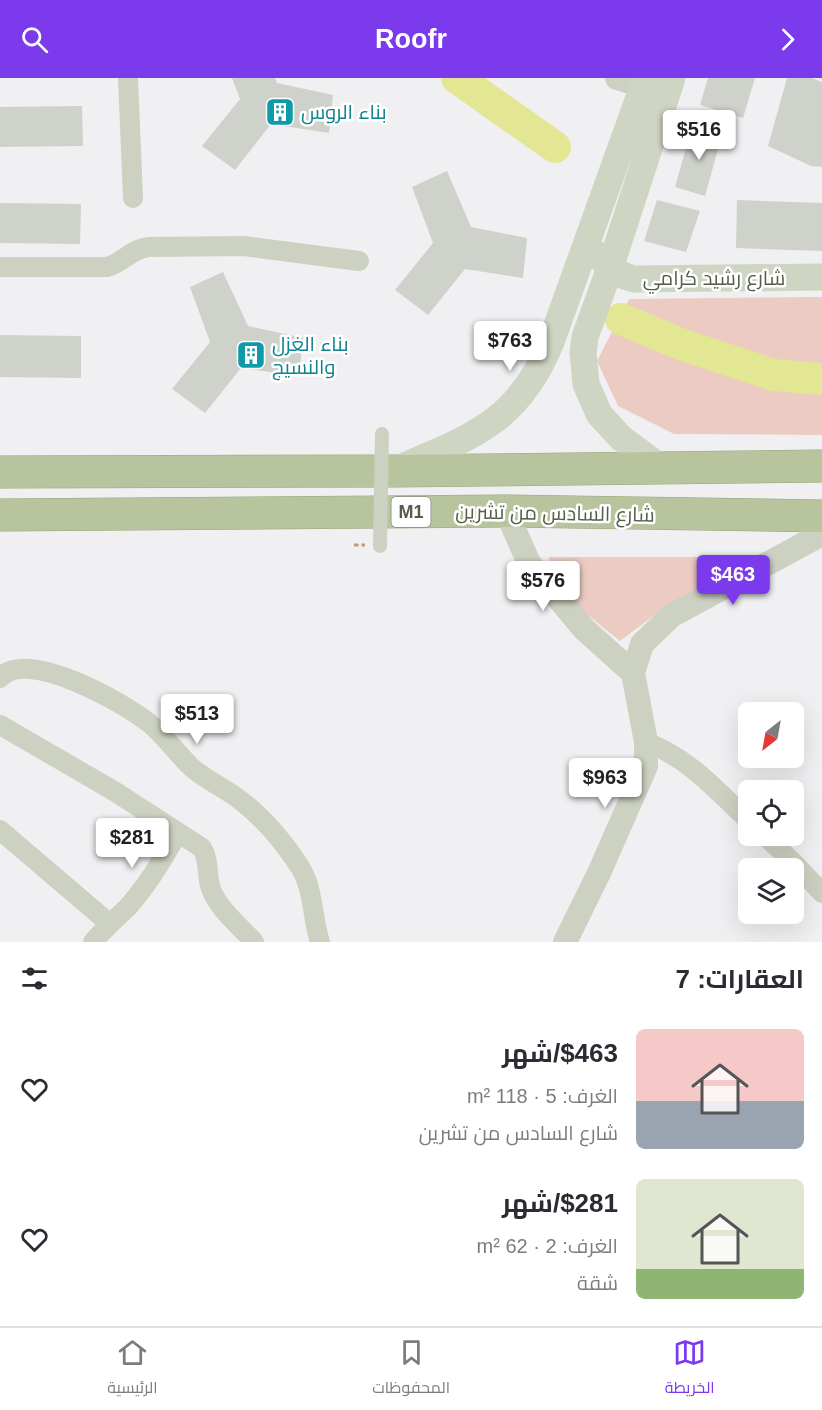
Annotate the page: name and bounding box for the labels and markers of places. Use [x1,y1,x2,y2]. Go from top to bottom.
building icon: بناء الروس [264,96,296,128]
place label: بناء الروس [301,101,387,125]
pin: $516 [663,110,735,161]
pin: $763 [474,321,546,372]
place label: بناء الغزل والنسيج [272,333,348,381]
building icon: بناء الغزل والنسيج [235,339,267,371]
pin: $463 [697,555,769,606]
pin: $576 [507,561,579,612]
pin: $513 [161,694,233,745]
pin: $963 [569,758,641,809]
pin: $281 [96,818,168,869]

